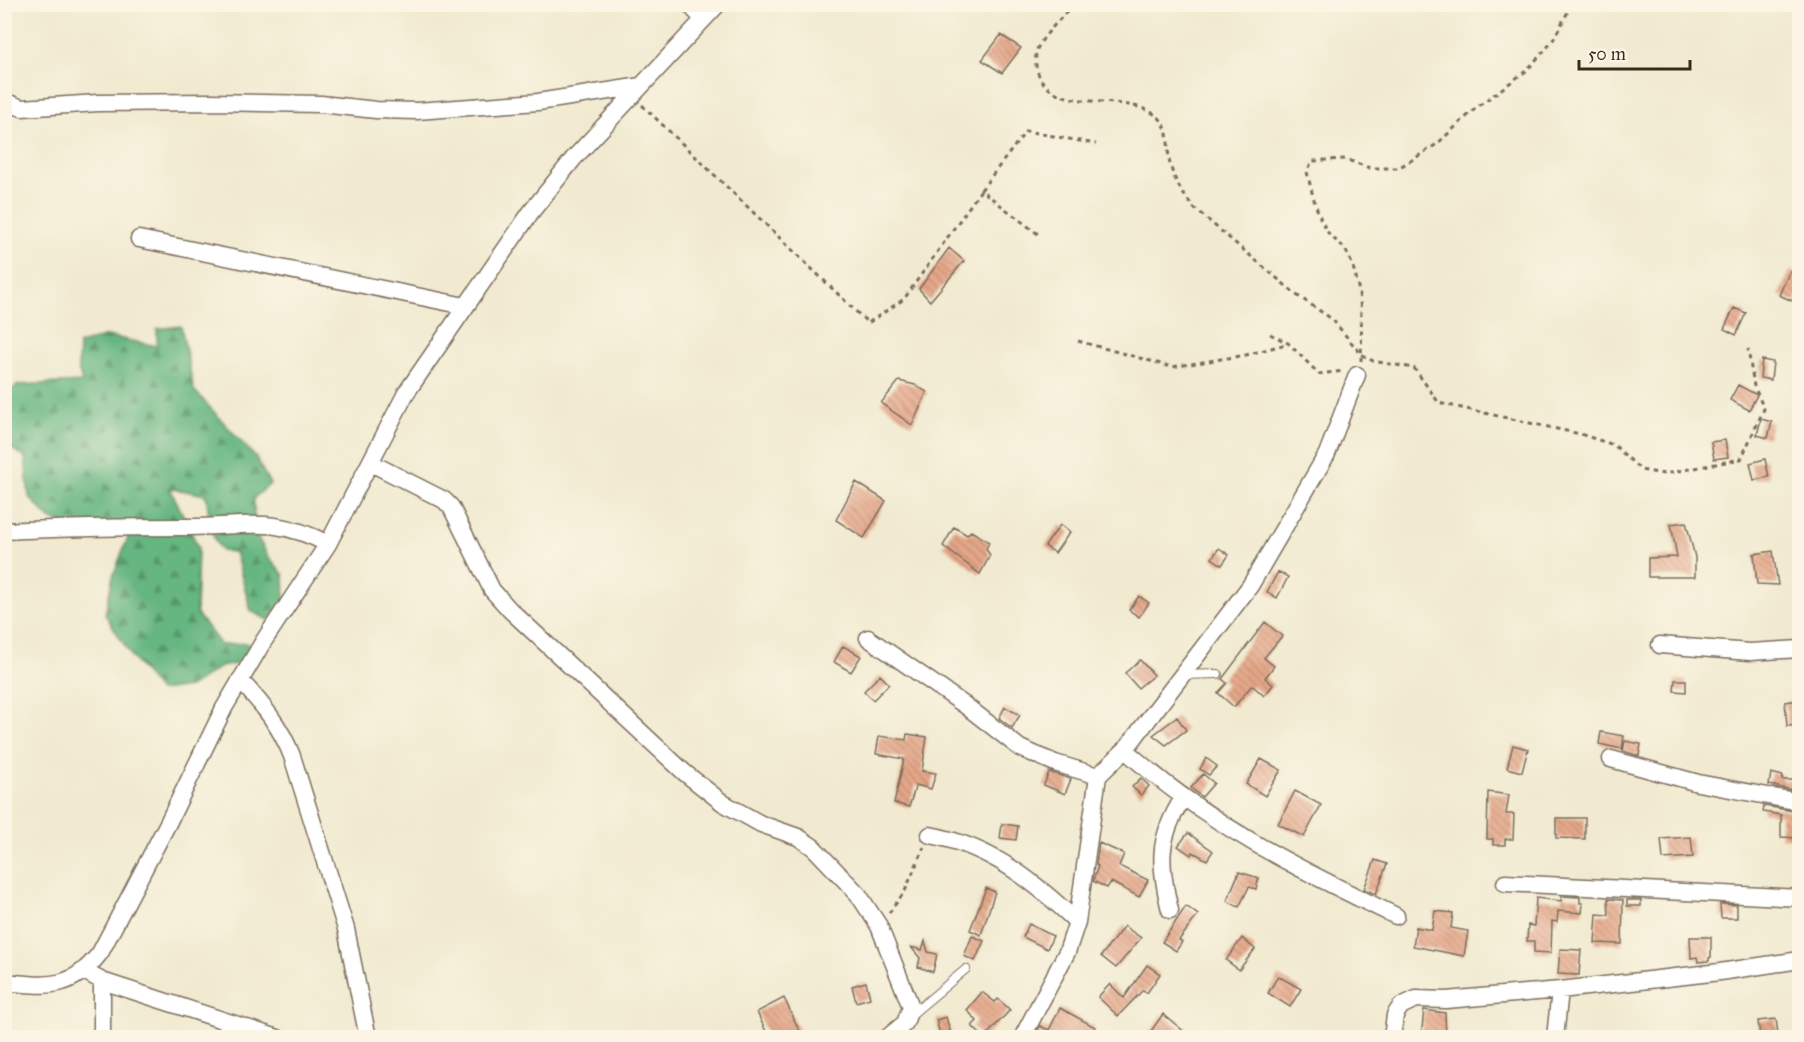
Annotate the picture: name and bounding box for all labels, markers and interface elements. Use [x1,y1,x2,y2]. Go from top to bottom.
scale bar [1579,33,1690,71]
text: 50 m [1588,43,1626,65]

